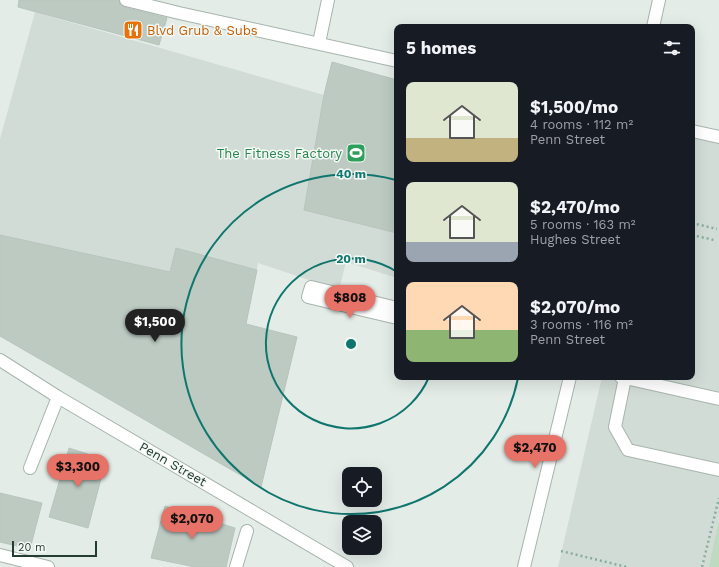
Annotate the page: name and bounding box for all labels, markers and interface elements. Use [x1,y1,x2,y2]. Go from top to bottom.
restaurant icon: Blvd Grub & Subs [122,19,144,41]
place label: Blvd Grub & Subs [147,23,258,38]
icon: filters [661,37,683,59]
text: 5 homes [406,38,476,58]
text: $1,500/mo [530,97,618,117]
icon: home [438,98,486,146]
text: 4 rooms · 112 m² [530,117,633,132]
text: Penn Street [530,132,605,147]
sports icon: The Fitness Factory [345,142,367,164]
place label: The Fitness Factory [217,146,342,161]
text: 40 m [336,167,366,181]
text: $2,470/mo [530,197,620,217]
icon: home [438,198,486,246]
text: 5 rooms · 163 m² [530,217,636,232]
text: Hughes Street [530,232,620,247]
text: 20 m [336,252,366,266]
pin: $808 [326,285,374,319]
text: $808 [333,290,367,305]
text: $2,070/mo [530,297,620,317]
icon: home [438,298,486,346]
pin: $1,500 [122,309,188,343]
text: $1,500 [134,314,176,329]
text: 3 rooms · 116 m² [530,317,633,332]
text: Penn Street [530,332,605,347]
centre of rings [344,337,358,351]
pin: $2,470 [502,435,568,469]
street label: Penn Street [137,439,210,490]
text: $2,470 [513,440,557,455]
pin: $3,300 [45,454,111,488]
text: $3,300 [56,459,100,474]
map controls [342,467,382,555]
button: locate [342,467,382,507]
pin: $2,070 [159,506,225,540]
text: $2,070 [170,511,214,526]
button: layers [342,515,382,555]
scale bar [12,539,97,558]
text: 20 m [18,541,46,554]

